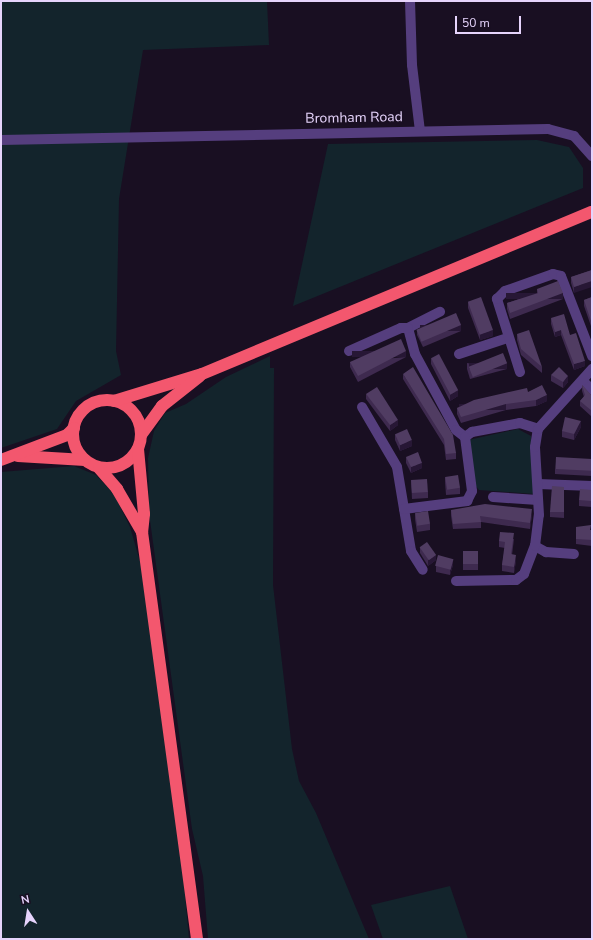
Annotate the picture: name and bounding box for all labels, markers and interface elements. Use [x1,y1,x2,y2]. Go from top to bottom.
scale bar [457,8,523,34]
text: 50 m [462,15,490,31]
street label: Bromham Road [305,109,403,127]
north arrow [8,892,48,932]
text: N [20,892,31,908]

